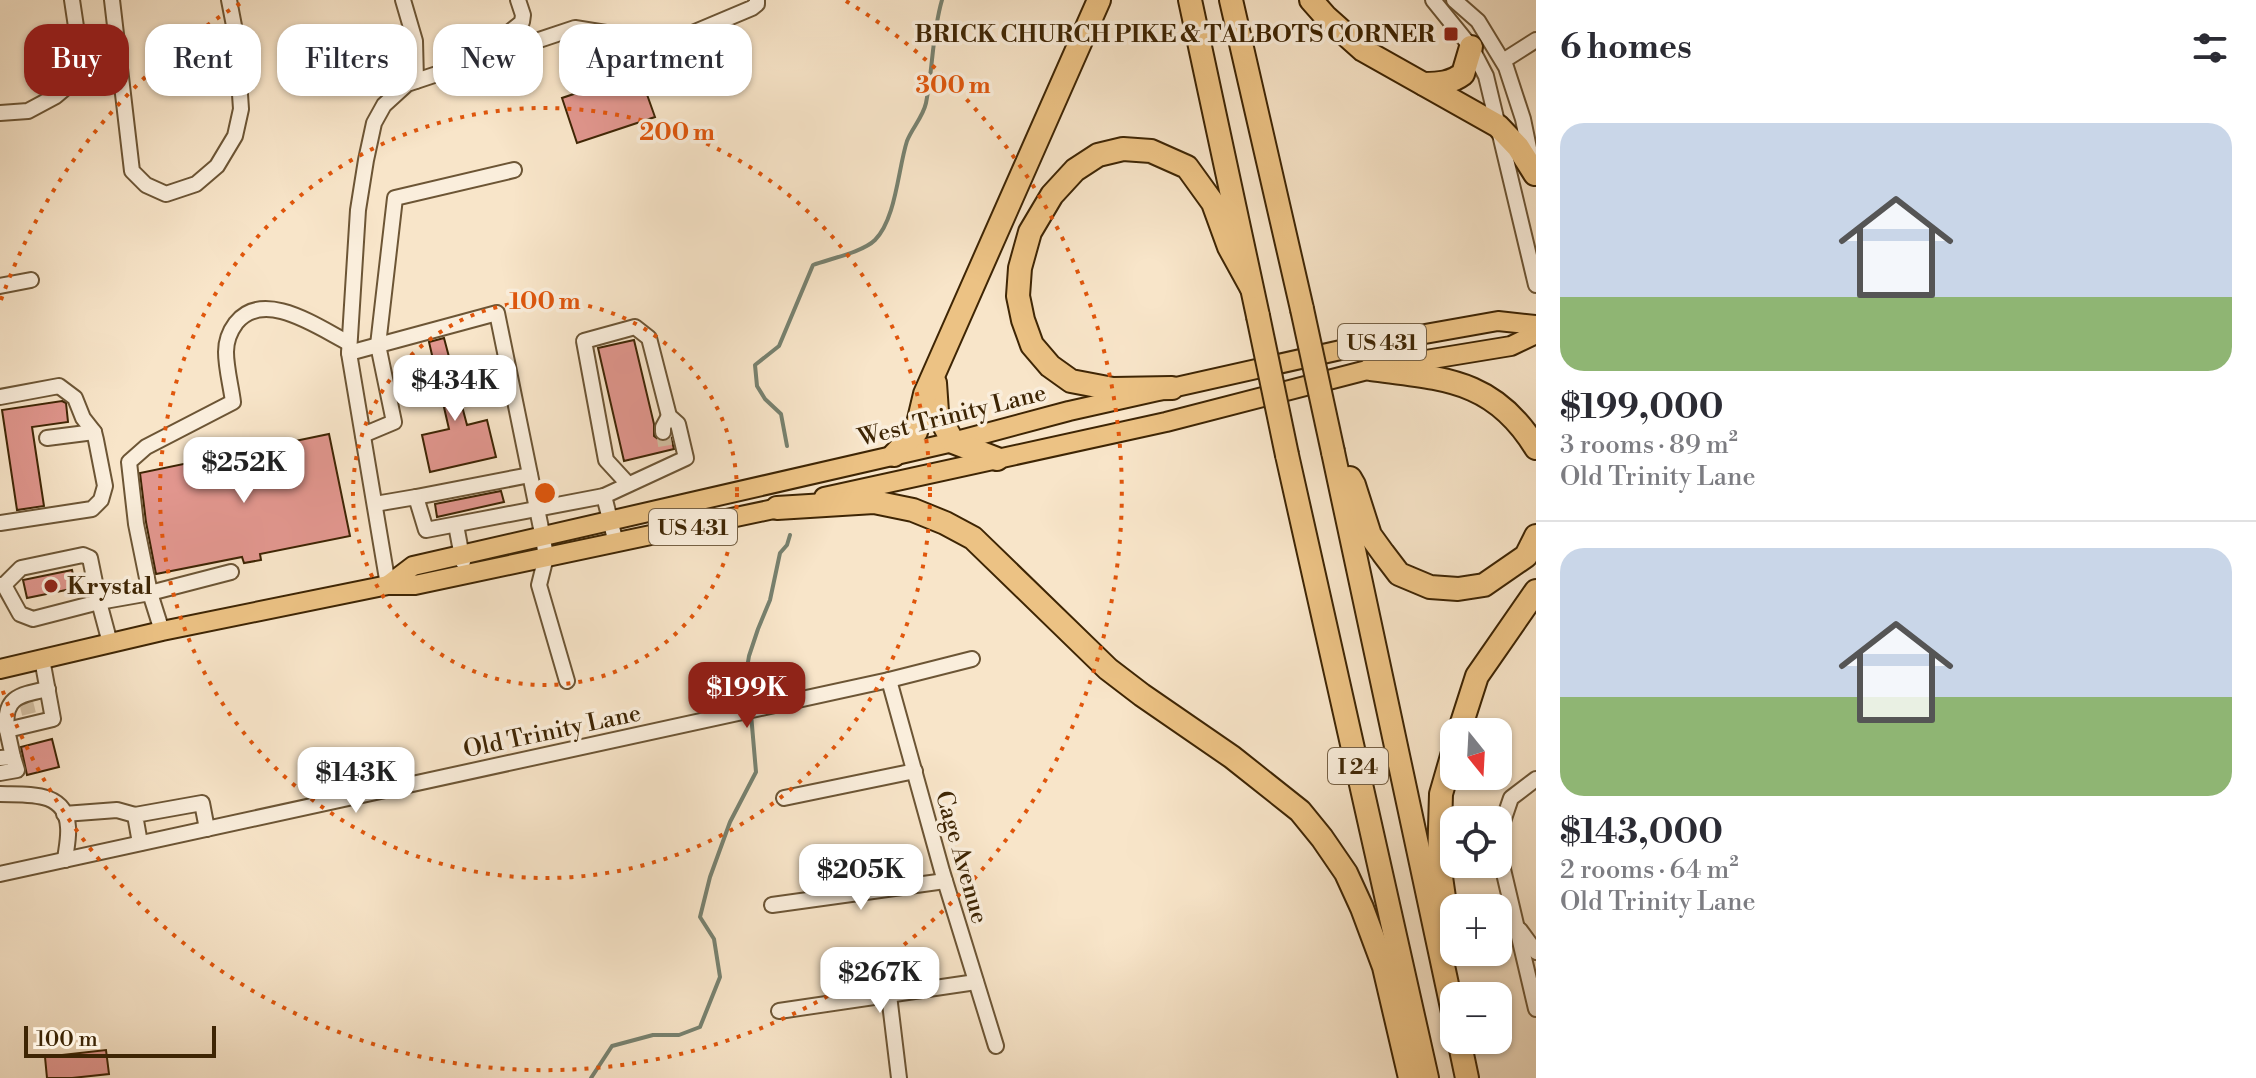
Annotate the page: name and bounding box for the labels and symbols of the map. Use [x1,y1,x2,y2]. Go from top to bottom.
place label: BRICK CHURCH PIKE & TALBOTS CORNER [915,20,1436,50]
marker: BRICK CHURCH PIKE & TALBOTS CORNER [1442,25,1460,43]
text: 300 m [915,71,991,101]
text: 200 m [639,118,715,148]
text: 100 m [509,287,581,317]
road number: US 431 [1338,324,1426,360]
pin: $434K [399,355,511,423]
street label: West Trinity Lane [854,378,1049,454]
pin: $252K [188,437,300,505]
centre of rings [531,479,559,507]
road number: US 431 [649,509,737,545]
place label: Krystal [67,572,152,602]
marker: Krystal [42,577,60,595]
pin: $199K [691,662,803,730]
street label: Old Trinity Lane [461,699,644,765]
north arrow [1440,718,1512,790]
pin: $143K [300,747,412,815]
road number: I 24 [1328,748,1388,784]
street label: Cage Avenue [928,787,994,927]
pin: $205K [805,844,917,912]
pin: $267K [824,947,936,1015]
scale bar [24,1022,216,1058]

